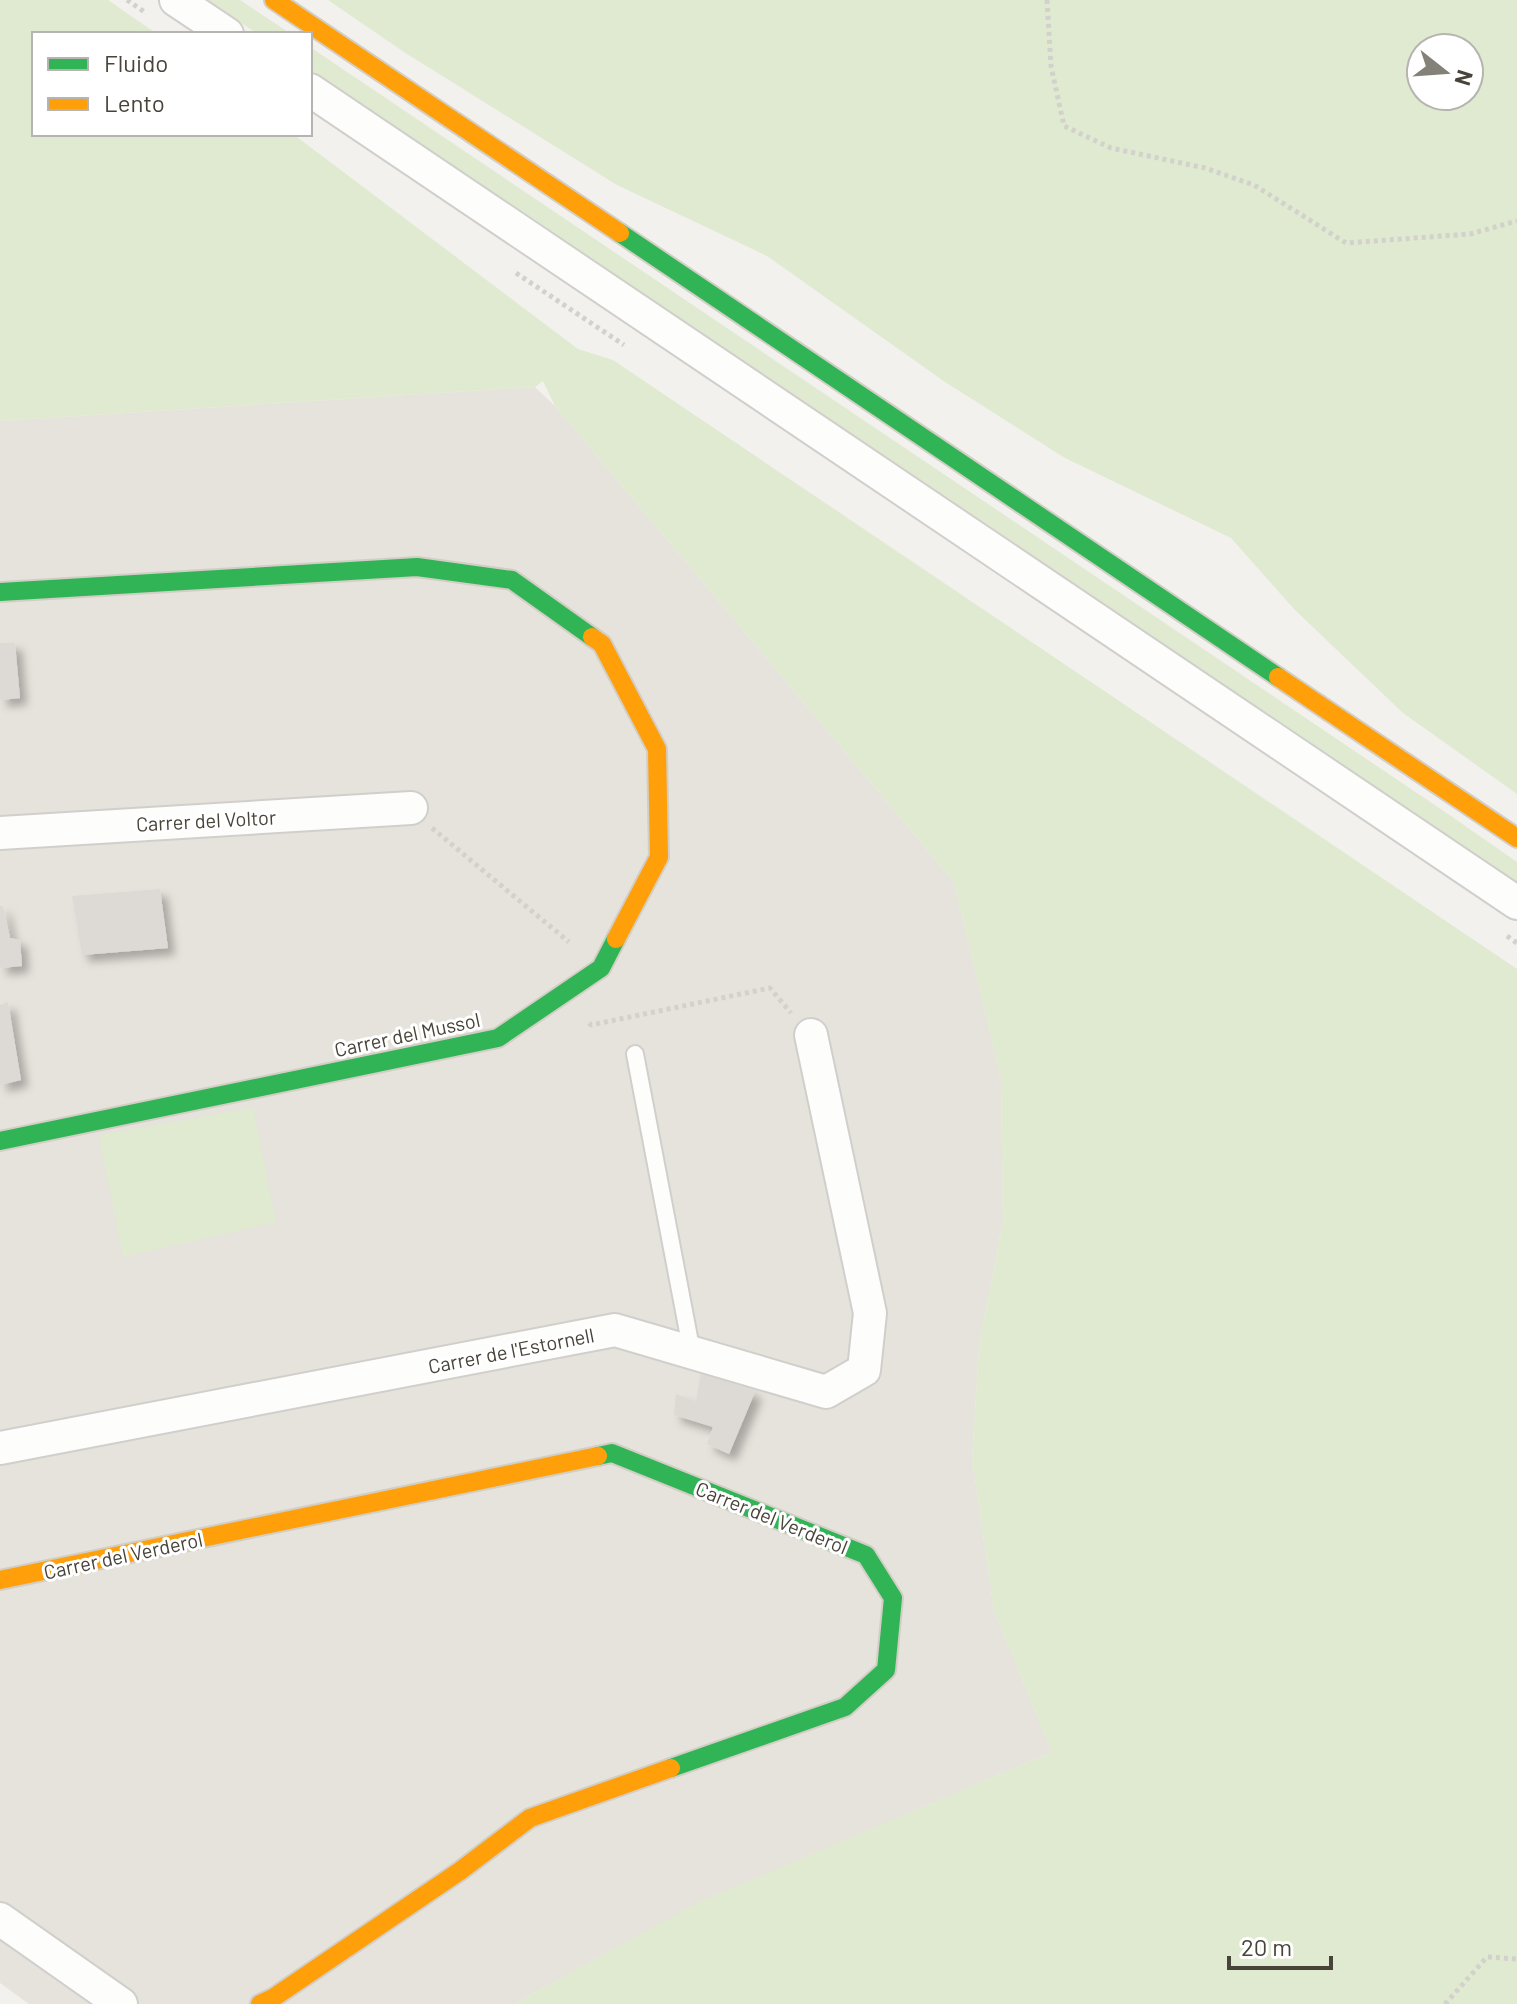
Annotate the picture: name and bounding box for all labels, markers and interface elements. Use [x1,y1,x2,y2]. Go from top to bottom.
legend [32,32,312,136]
north arrow [1405,32,1485,112]
text: Fluido [104,48,168,77]
text: N [1451,67,1480,89]
text: Lento [104,88,165,117]
street label: Carrer del Voltor [135,804,277,836]
street label: Carrer del Mussol [332,1007,482,1061]
street label: Carrer de l'Estornell [426,1322,596,1378]
street label: Carrer del Verderol [693,1476,851,1558]
street label: Carrer del Verderol [41,1526,205,1584]
scale bar [1229,1920,1331,1970]
text: 20 m [1241,1932,1292,1961]

